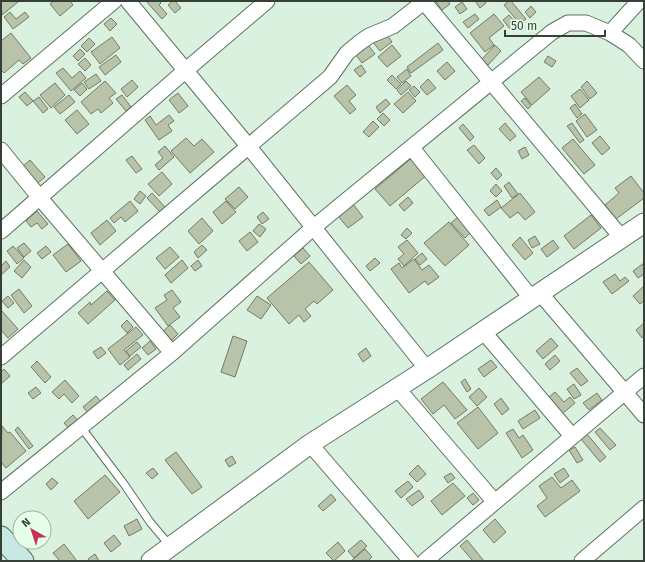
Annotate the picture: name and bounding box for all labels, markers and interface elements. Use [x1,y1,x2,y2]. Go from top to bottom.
scale bar [505,12,605,38]
text: 50 m [511,19,537,33]
north arrow [12,510,52,550]
text: N [19,515,33,530]

